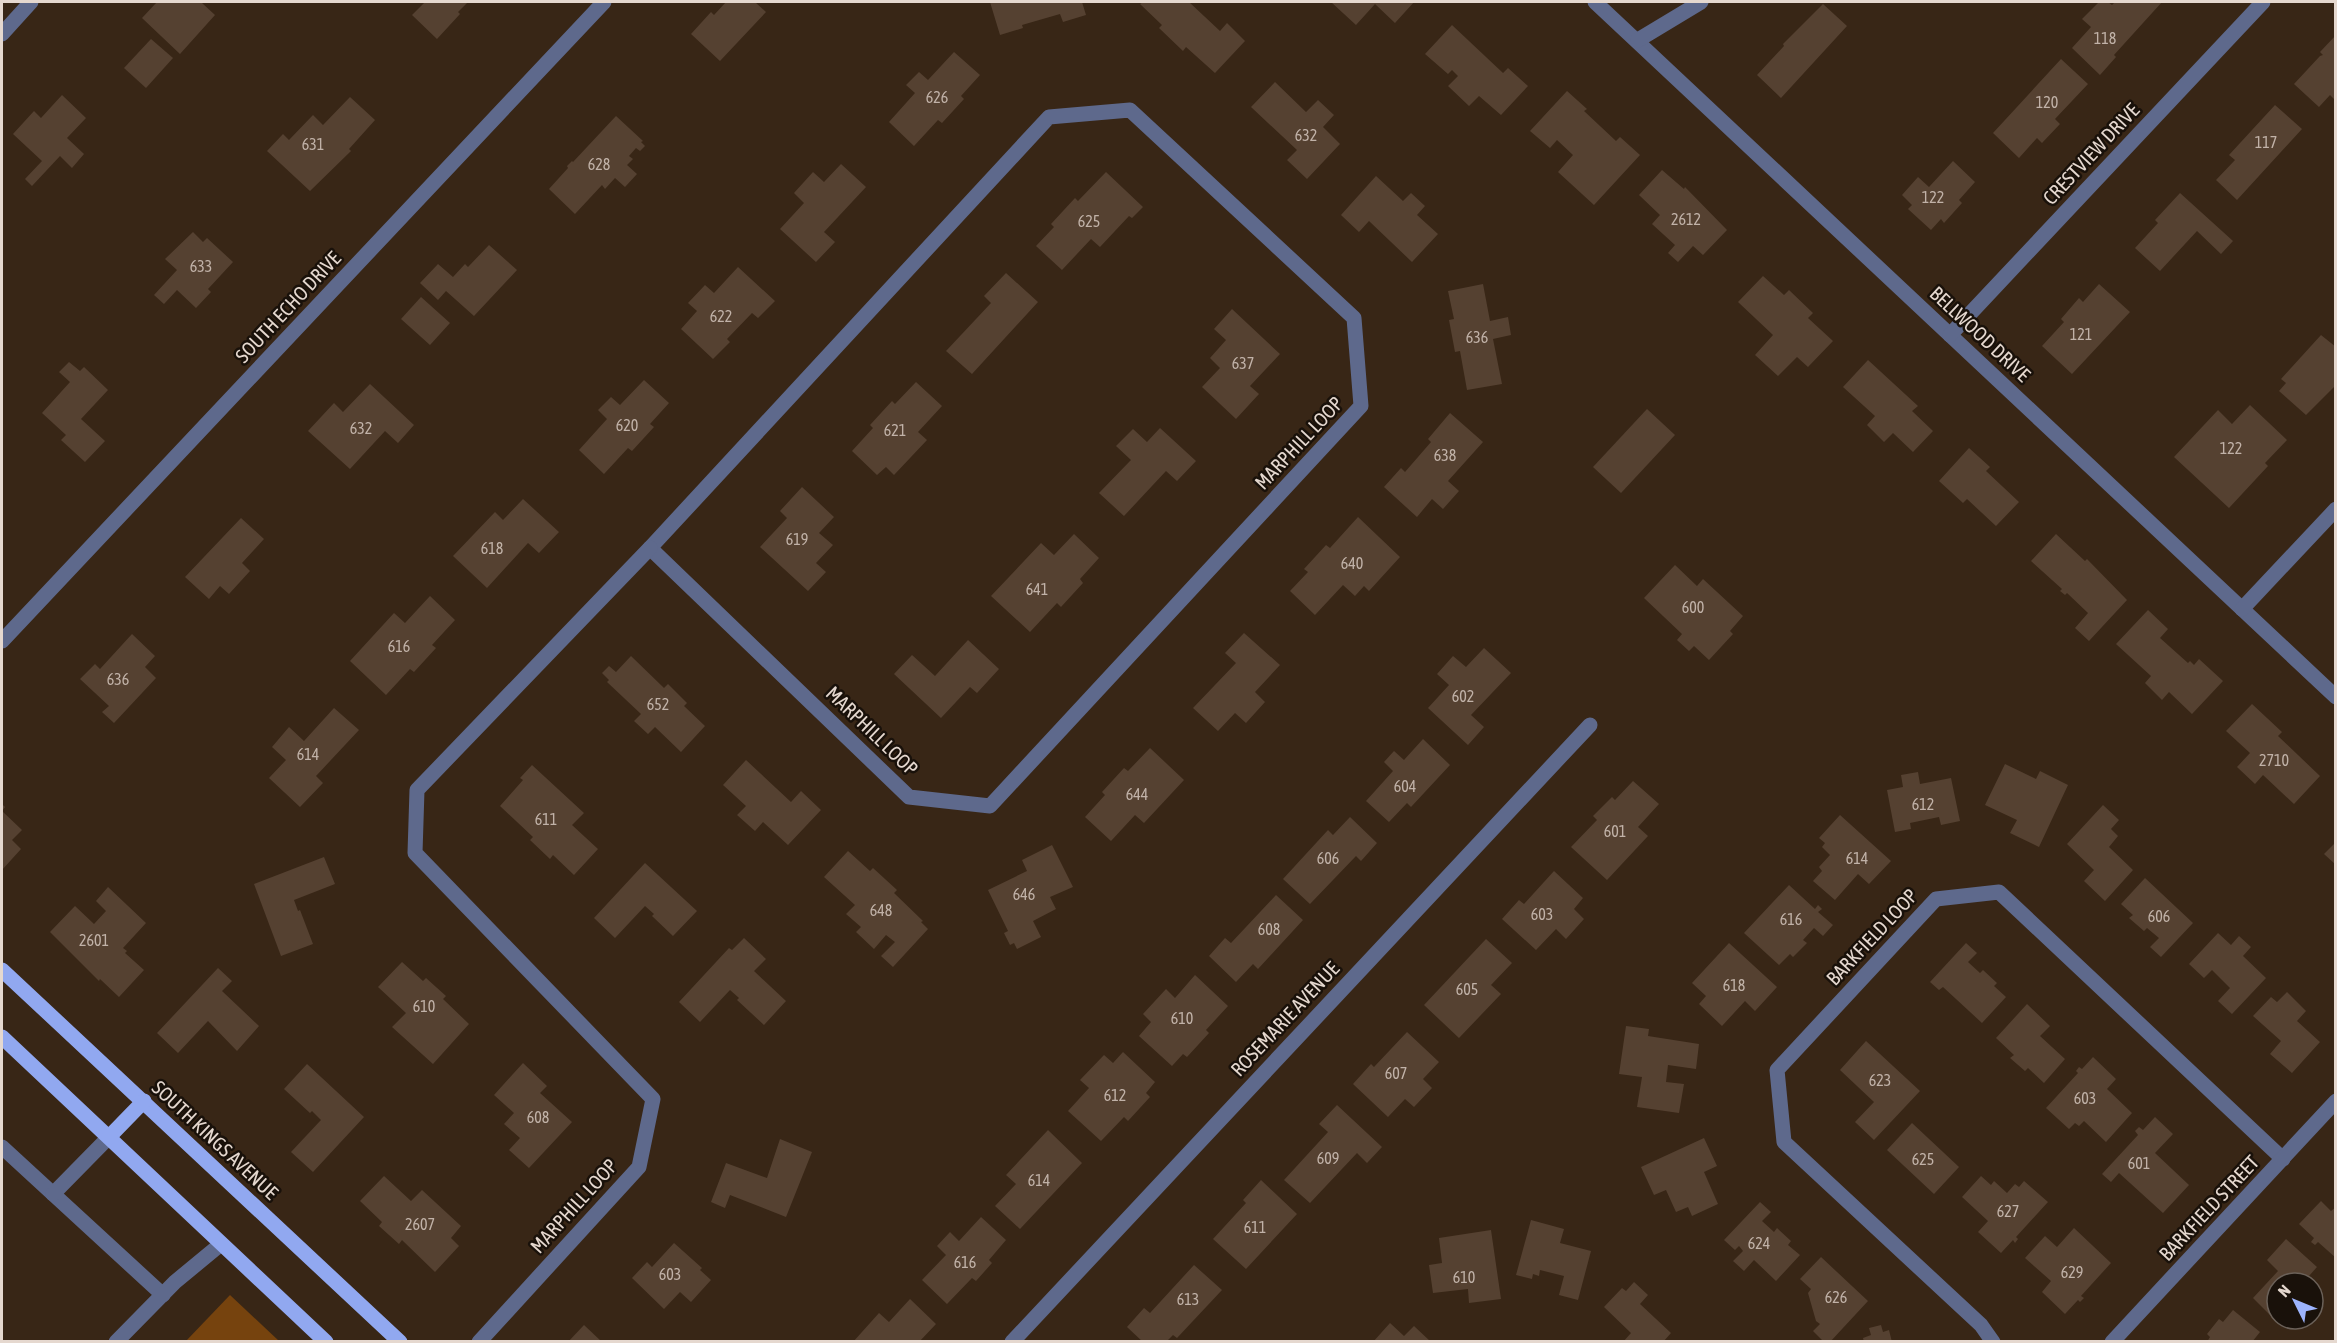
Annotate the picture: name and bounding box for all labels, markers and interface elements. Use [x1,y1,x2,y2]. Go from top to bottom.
house number: 118 [2094,29,2116,47]
house number: 626 [926,88,948,106]
house number: 120 [2036,93,2058,111]
street label: CRESTVIEW DRIVE [2038,98,2144,209]
house number: 632 [1295,126,1317,144]
house number: 117 [2255,133,2277,151]
house number: 631 [302,135,324,153]
house number: 628 [588,155,610,173]
house number: 122 [1922,188,1944,206]
house number: 2612 [1671,210,1701,228]
house number: 625 [1078,212,1100,230]
street label: SOUTH ECHO DRIVE [230,246,345,367]
house number: 633 [190,257,212,275]
street label: BELLWOOD DRIVE [1925,281,2036,386]
house number: 622 [710,307,732,325]
house number: 121 [2070,325,2092,343]
house number: 636 [1466,328,1488,346]
house number: 637 [1232,354,1254,372]
street label: MARPHILL LOOP [1250,392,1347,494]
house number: 620 [616,416,638,434]
house number: 632 [350,419,372,437]
house number: 621 [884,421,906,439]
house number: 122 [2220,439,2242,457]
house number: 638 [1434,446,1456,464]
house number: 619 [786,530,808,548]
house number: 618 [481,539,503,557]
house number: 640 [1341,554,1363,572]
house number: 641 [1026,580,1048,598]
house number: 600 [1682,598,1704,616]
house number: 616 [388,637,410,655]
house number: 636 [107,670,129,688]
street label: MARPHILL LOOP [822,681,923,780]
house number: 602 [1452,687,1474,705]
house number: 652 [647,695,669,713]
house number: 614 [297,745,319,763]
house number: 2710 [2259,751,2289,769]
house number: 604 [1394,777,1416,795]
house number: 644 [1126,785,1148,803]
house number: 612 [1912,795,1934,813]
house number: 611 [535,810,557,828]
house number: 601 [1604,822,1626,840]
house number: 606 [1317,849,1339,867]
house number: 614 [1846,849,1868,867]
street label: BARKFIELD LOOP [1821,884,1922,989]
house number: 646 [1013,885,1035,903]
house number: 648 [870,901,892,919]
house number: 603 [1531,905,1553,923]
house number: 606 [2148,907,2170,925]
house number: 616 [1780,910,1802,928]
house number: 608 [1258,920,1280,938]
house number: 2601 [79,931,109,949]
street label: ROSEMARIE AVENUE [1226,956,1344,1081]
house number: 618 [1723,976,1745,994]
house number: 605 [1456,980,1478,998]
house number: 610 [413,997,435,1015]
house number: 610 [1171,1009,1193,1027]
house number: 607 [1385,1064,1407,1082]
house number: 623 [1869,1071,1891,1089]
street label: SOUTH KINGS AVENUE [148,1076,283,1204]
house number: 612 [1104,1086,1126,1104]
house number: 603 [2074,1089,2096,1107]
house number: 608 [527,1108,549,1126]
house number: 609 [1317,1149,1339,1167]
house number: 625 [1912,1150,1934,1168]
street label: BARKFIELD STREET [2154,1150,2263,1265]
street label: MARPHILL LOOP [525,1154,622,1257]
house number: 601 [2128,1154,2150,1172]
house number: 614 [1028,1171,1050,1189]
house number: 627 [1997,1202,2019,1220]
house number: 2607 [405,1215,435,1233]
house number: 611 [1244,1218,1266,1236]
house number: 624 [1748,1234,1770,1252]
house number: 616 [954,1253,976,1271]
house number: 629 [2061,1263,2083,1281]
house number: 603 [659,1265,681,1283]
house number: 610 [1453,1268,1475,1286]
north arrow [2265,1271,2325,1331]
text: N [2274,1281,2294,1300]
house number: 626 [1825,1288,1847,1306]
house number: 613 [1177,1290,1199,1308]

